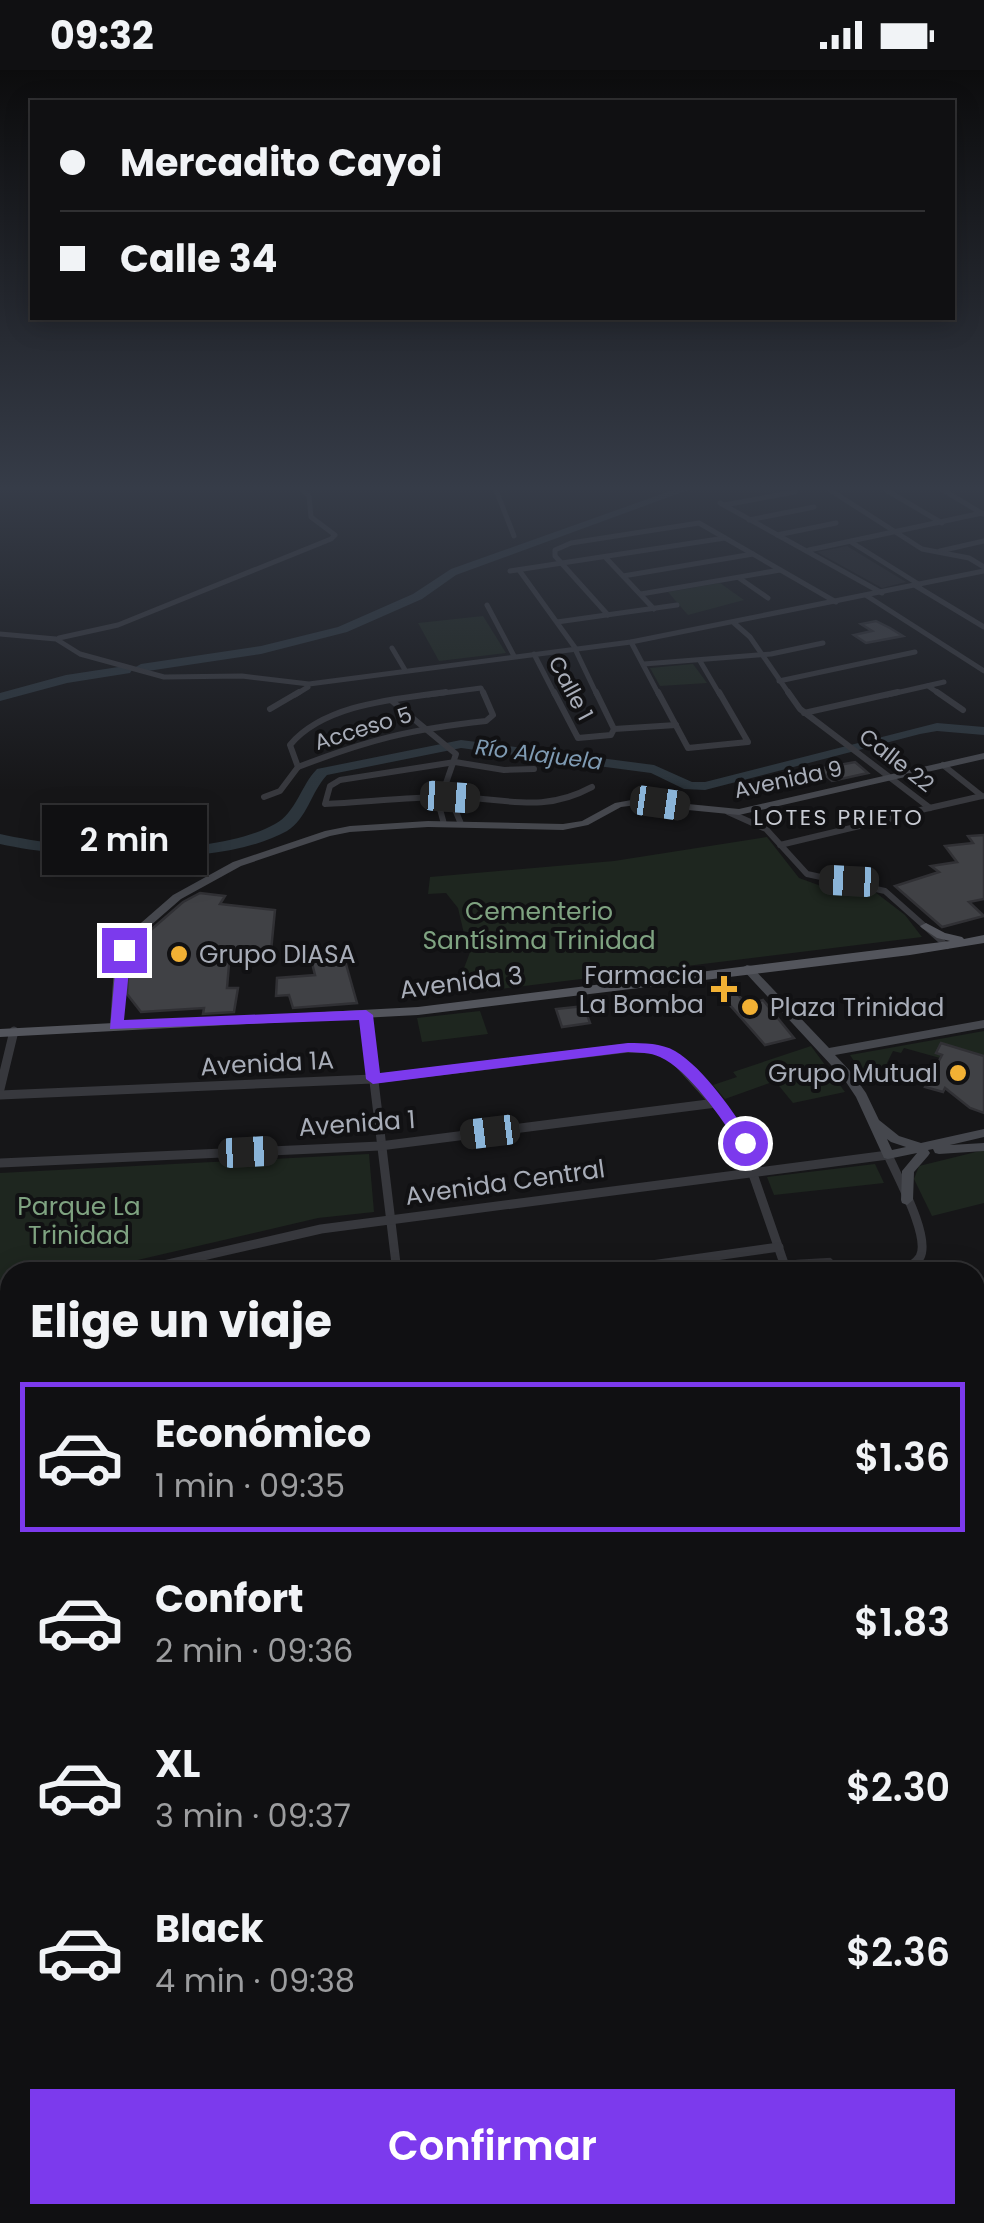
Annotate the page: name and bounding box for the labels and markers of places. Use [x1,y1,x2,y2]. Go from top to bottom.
place label: Grupo DIASA [199,937,356,972]
marker: Grupo DIASA [168,943,190,965]
place label: Farmacia La Bomba [579,958,704,1022]
marker: Farmacia La Bomba [713,978,735,1000]
place label: Plaza Trinidad [770,990,944,1025]
marker: Plaza Trinidad [739,996,761,1018]
place label: Grupo Mutual [768,1056,938,1091]
marker: Grupo Mutual [947,1062,969,1084]

